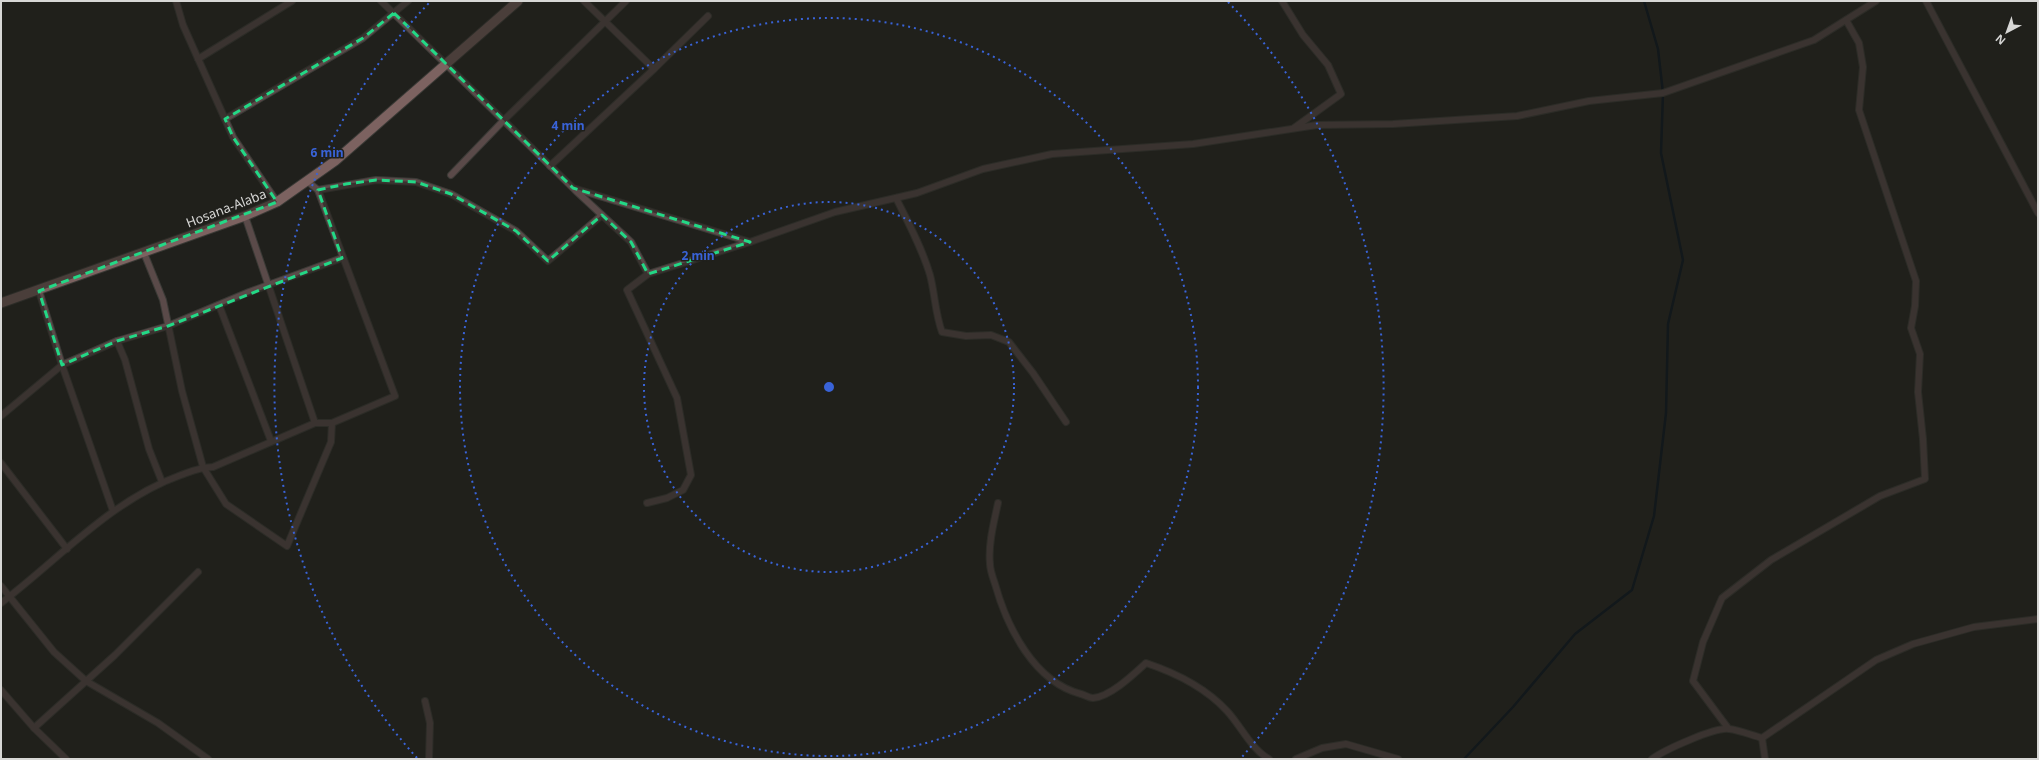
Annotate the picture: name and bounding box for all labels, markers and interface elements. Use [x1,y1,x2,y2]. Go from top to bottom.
north arrow [1987,12,2027,52]
text: N [1992,31,2008,49]
text: 4 min [551,117,585,134]
text: 6 min [310,144,344,161]
street label: Hosana-Alaba [183,184,269,232]
text: 2 min [681,247,715,264]
centre of rings [822,380,836,394]

